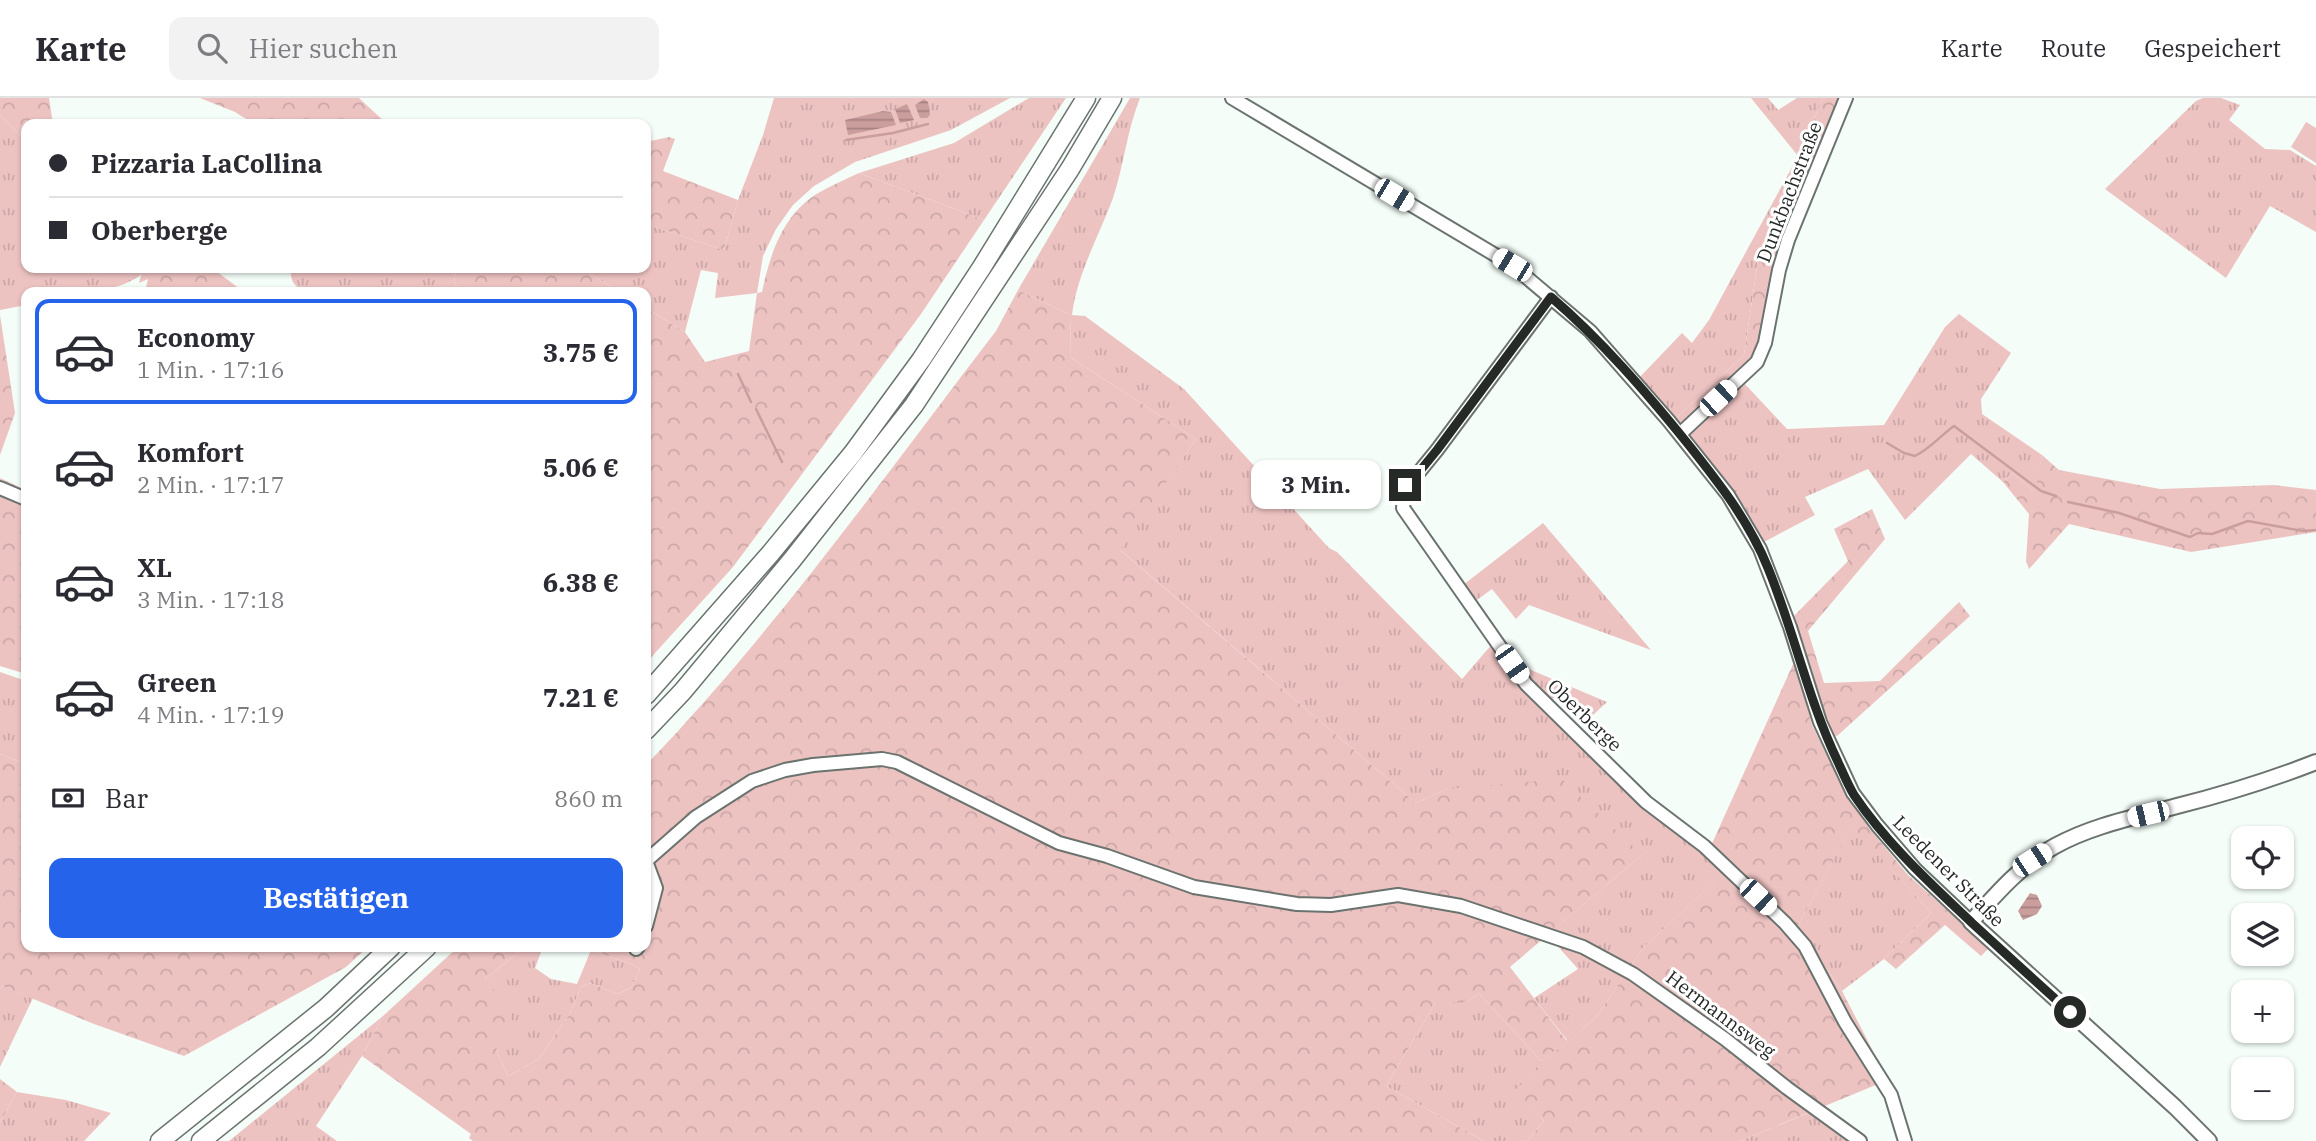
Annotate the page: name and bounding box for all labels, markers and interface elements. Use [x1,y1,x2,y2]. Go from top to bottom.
search box [169,17,659,80]
text: Karte [35,27,127,70]
icon: search [193,29,231,67]
text: Hier suchen [249,31,398,65]
text: Karte [1941,32,2003,64]
text: Route [2041,32,2106,64]
text: Gespeichert [2144,32,2281,64]
street label: Dunkbachstraße [1751,118,1827,266]
text: Pizzaria LaCollina [91,146,323,180]
car [1371,175,1418,215]
text: Oberberge [91,213,228,247]
car [1489,245,1536,285]
icon: car [53,320,116,383]
text: Economy [137,320,255,354]
text: 3.75 € [543,335,619,369]
text: 1 Min. · 17:16 [137,354,284,384]
car [1696,376,1741,420]
icon: car [53,435,116,498]
text: Komfort [137,435,244,469]
text: 5.06 € [543,450,619,484]
callout: 3 Min. [1251,460,1380,510]
text: 2 Min. · 17:17 [137,469,284,499]
text: 3 Min. [1281,469,1351,499]
route end [1389,469,1421,501]
icon: car [53,550,116,613]
text: XL [137,550,172,584]
text: 6.38 € [543,565,619,599]
text: 3 Min. · 17:18 [137,584,284,614]
car [1492,641,1533,687]
icon: car [53,665,116,728]
text: Green [137,665,217,699]
street label: Oberberge [1543,674,1627,756]
text: 7.21 € [543,680,619,714]
text: 4 Min. · 17:19 [137,699,284,729]
icon: cash [49,779,87,817]
text: Bar [105,781,148,815]
text: 860 m [554,783,623,813]
car [2126,799,2171,829]
street label: Leedener Straße [1888,810,2010,932]
map controls [2231,826,2294,1120]
button: locate [2231,826,2294,889]
car [2009,840,2056,880]
button: Bestätigen [49,858,623,938]
car [1736,875,1781,919]
button: layers [2231,903,2294,966]
street label: Hermannsweg [1662,965,1781,1063]
button: + [2231,980,2294,1043]
route start [2054,996,2086,1028]
button: − [2231,1057,2294,1120]

